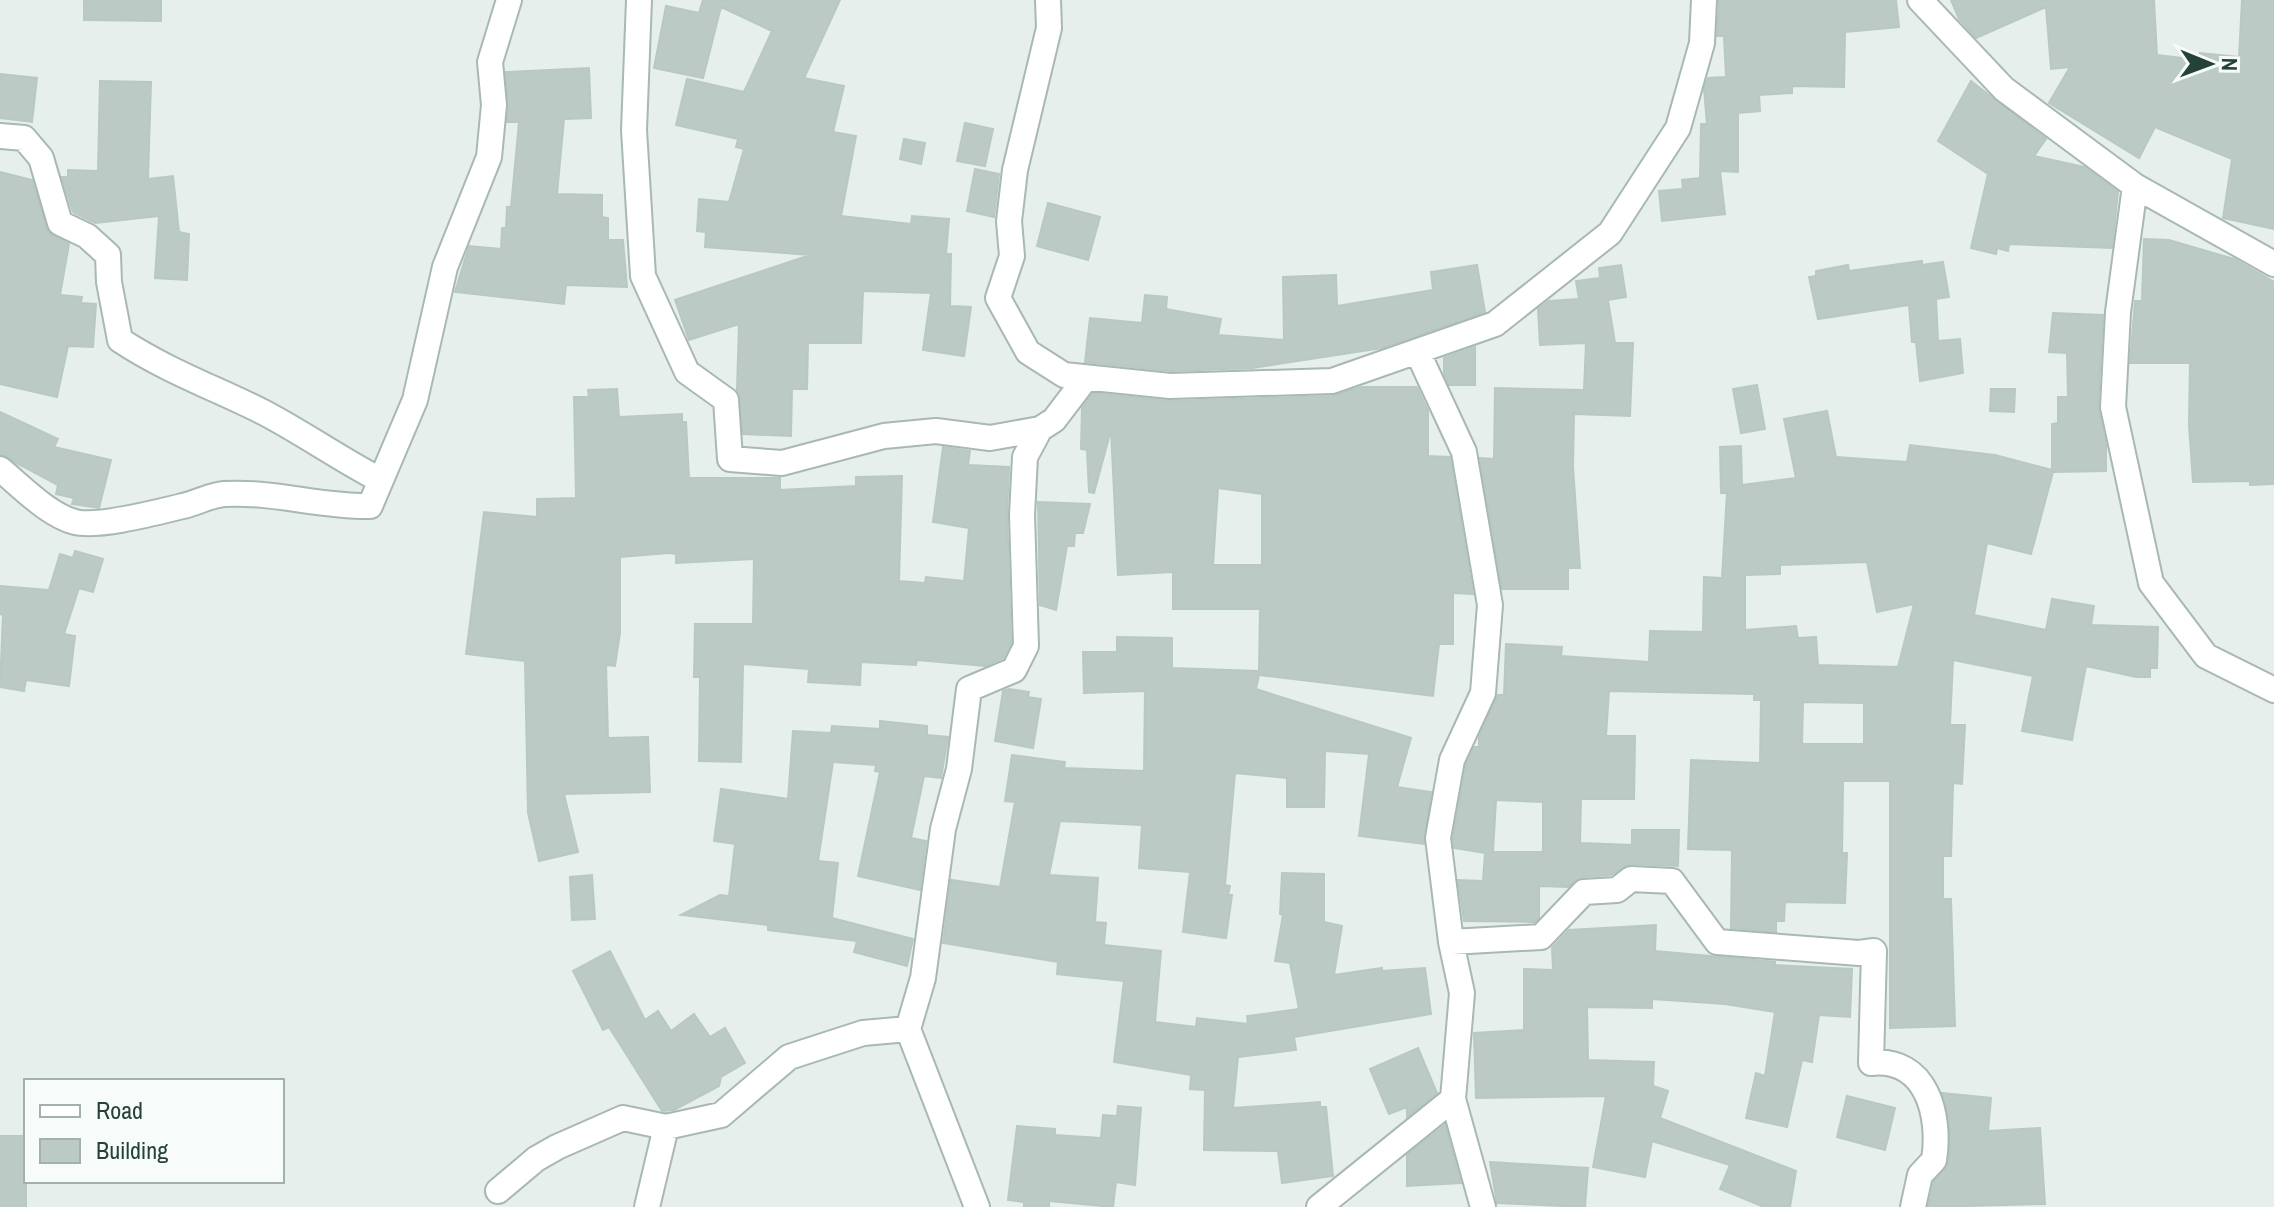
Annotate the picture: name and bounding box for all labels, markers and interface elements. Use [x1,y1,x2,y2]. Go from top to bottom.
north arrow [2170,24,2250,104]
text: N [2215,58,2245,71]
legend [24,1079,284,1183]
text: Road [96,1094,143,1126]
text: Building [96,1134,168,1166]

